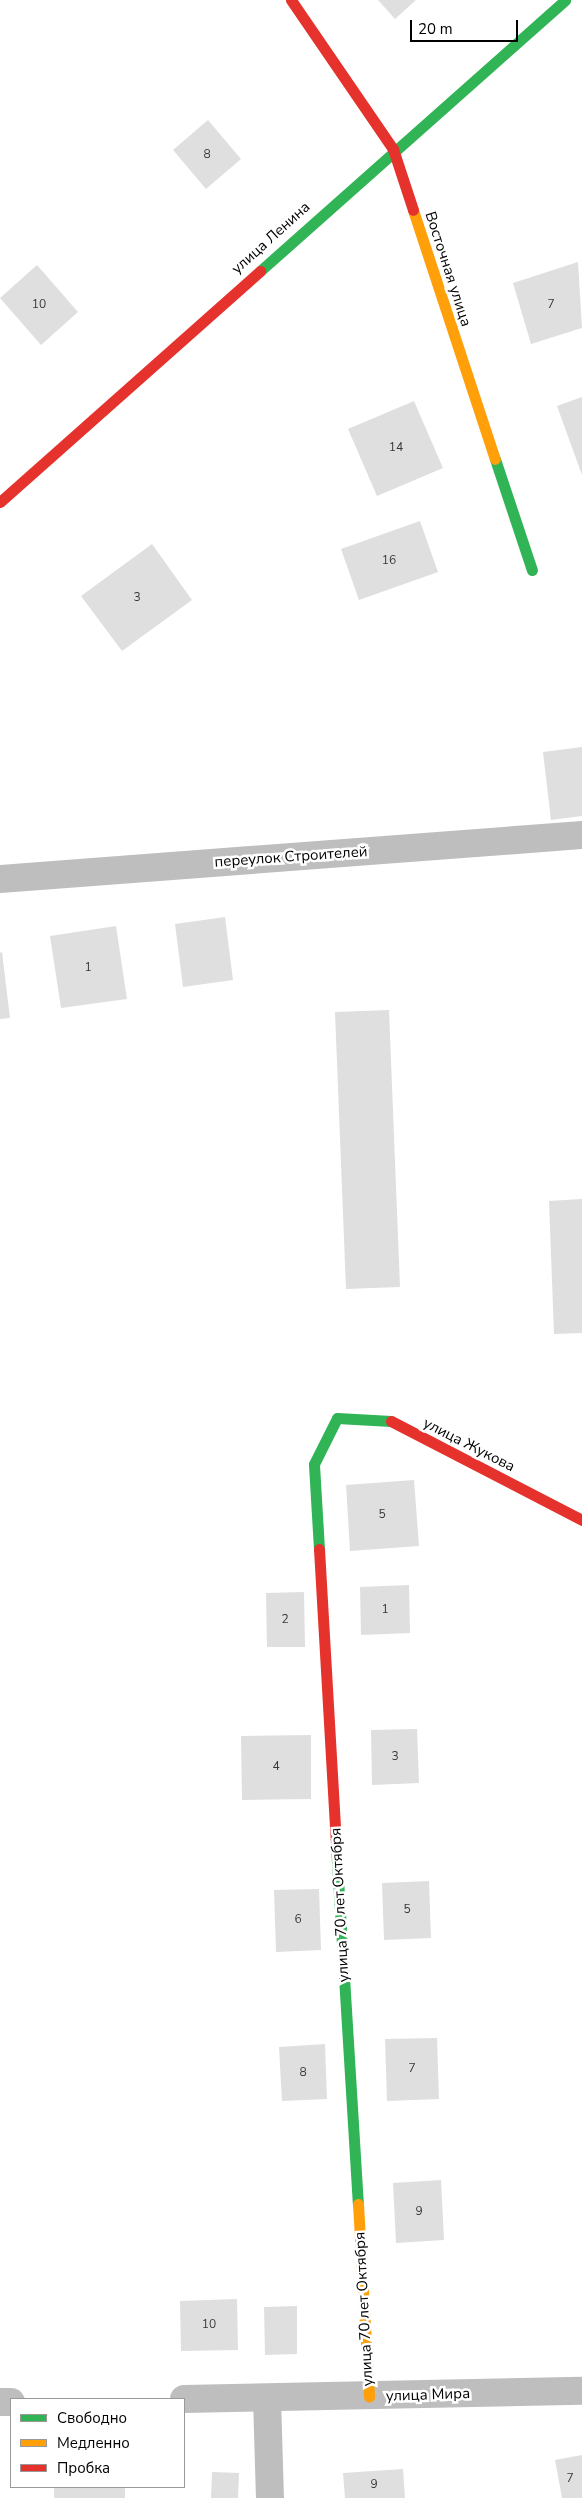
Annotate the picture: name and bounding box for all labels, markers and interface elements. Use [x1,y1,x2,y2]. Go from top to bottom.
scale bar [412,10,520,42]
text: 20 m [418,19,453,39]
house number: 8 [203,148,211,162]
street label: улица Ленина [228,198,314,278]
street label: Восточная улица [421,209,475,329]
house number: 10 [32,298,46,312]
house number: 7 [547,298,555,312]
house number: 14 [389,441,403,455]
house number: 16 [382,554,396,568]
house number: 3 [133,591,141,605]
street label: переулок Строителей [214,843,368,871]
house number: 1 [84,961,92,975]
street label: улица Жукова [420,1414,518,1476]
house number: 5 [378,1508,386,1522]
house number: 1 [381,1603,389,1617]
house number: 2 [281,1613,289,1627]
house number: 3 [391,1750,399,1764]
house number: 4 [272,1760,280,1774]
street label: улица 70 лет Октября [327,1827,353,1983]
house number: 5 [403,1903,411,1917]
house number: 6 [294,1913,302,1927]
house number: 7 [408,2062,416,2076]
house number: 8 [299,2066,307,2080]
house number: 9 [415,2205,423,2219]
street label: улица 70 лет Октября [351,2231,377,2387]
house number: 10 [202,2318,216,2332]
street label: улица Мира [386,2385,470,2405]
legend [10,2398,185,2488]
text: Свободно [57,2408,127,2428]
text: Медленно [57,2433,130,2453]
text: Пробка [57,2458,110,2478]
house number: 7 [566,2472,574,2486]
house number: 9 [370,2478,378,2492]

